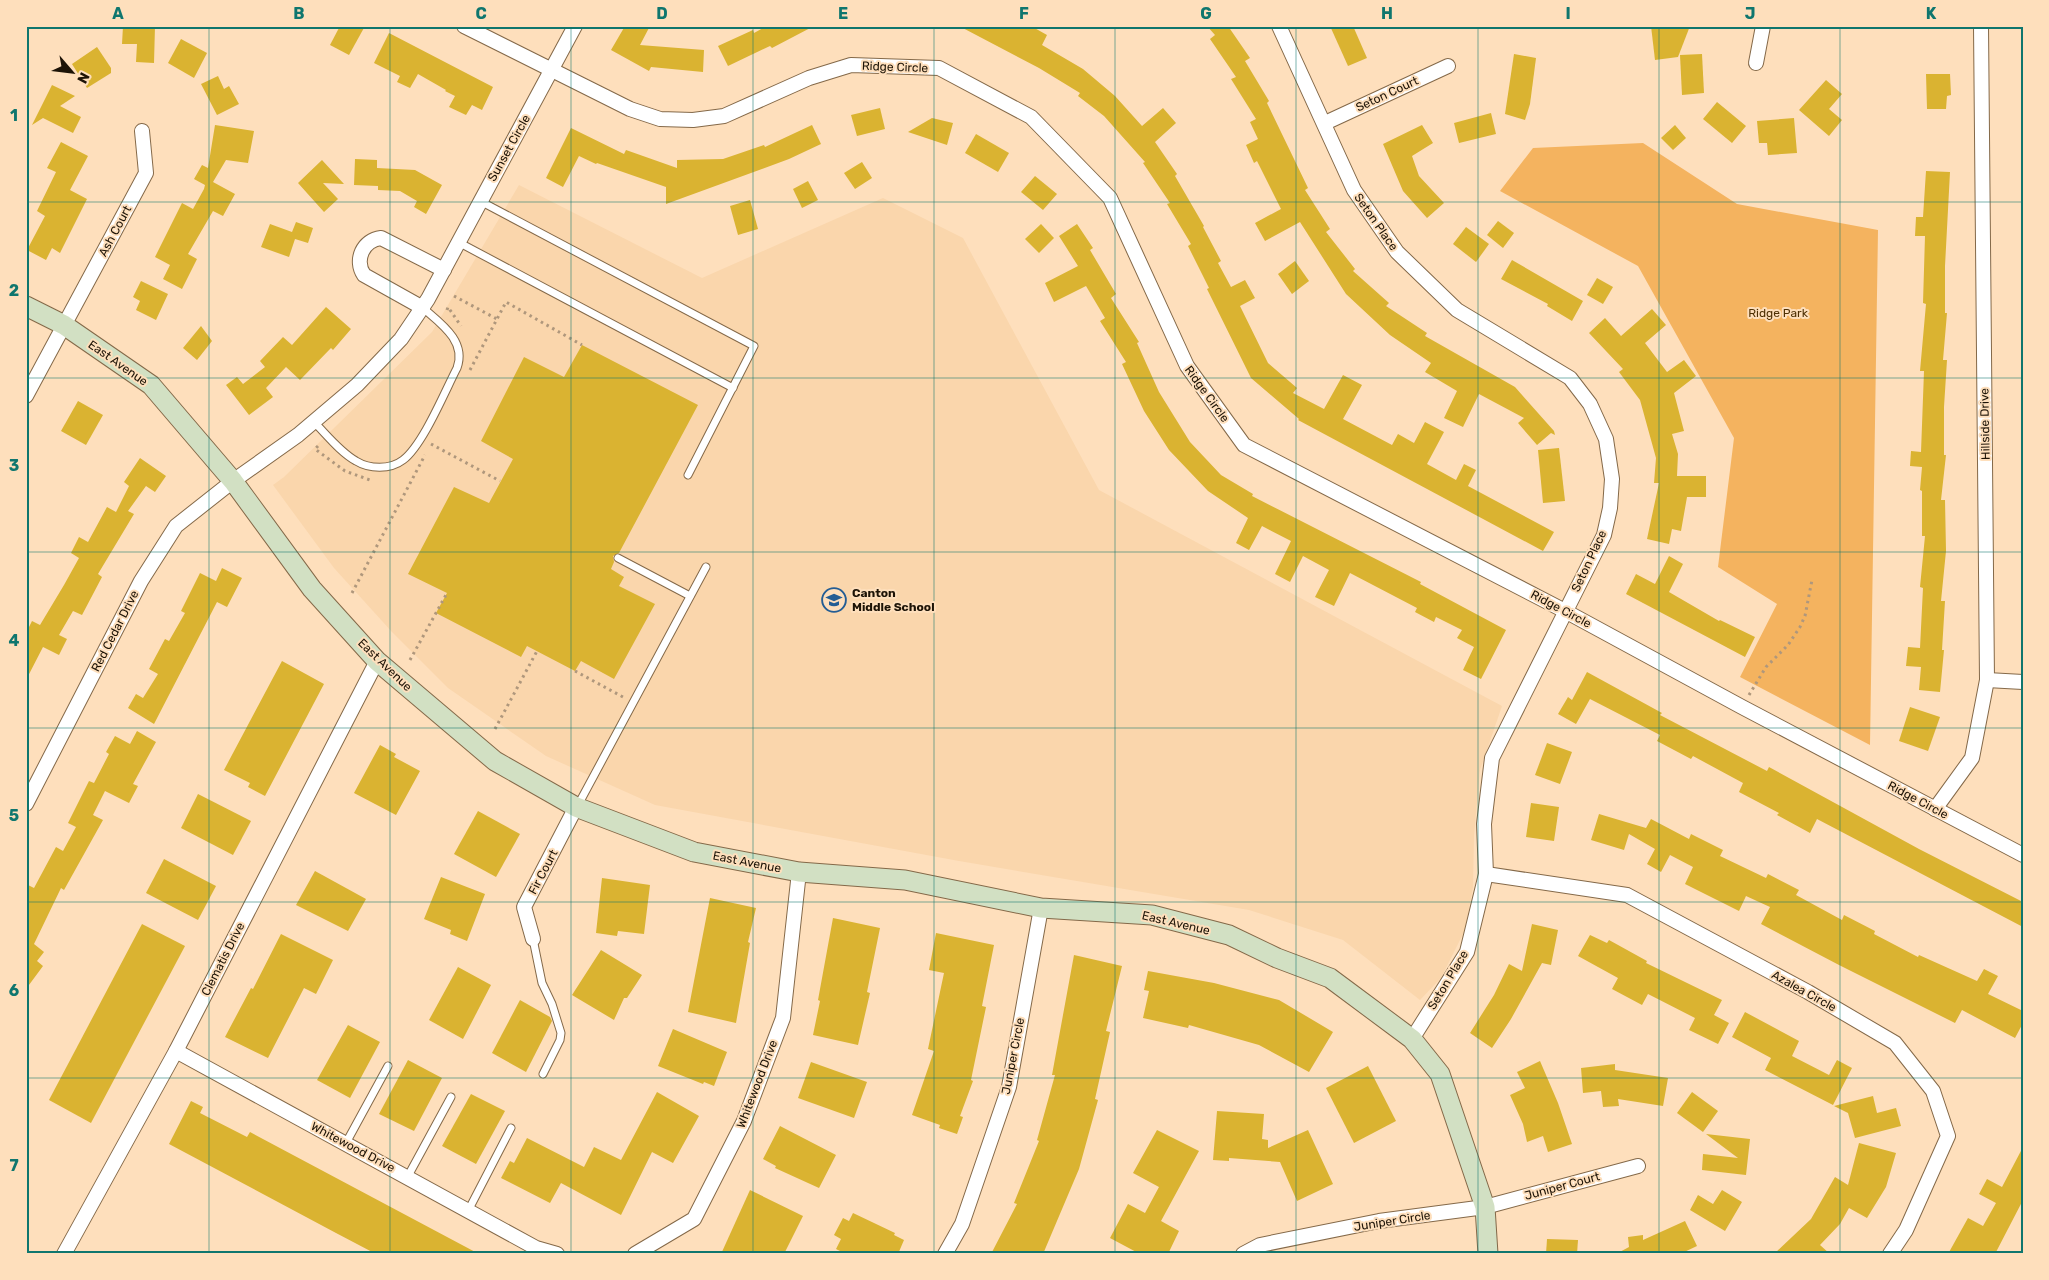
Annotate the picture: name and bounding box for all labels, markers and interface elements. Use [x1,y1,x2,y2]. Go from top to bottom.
text: A [112,4,124,23]
text: B [293,4,305,23]
text: C [475,4,487,23]
text: D [656,4,668,23]
text: E [838,4,848,23]
text: F [1019,4,1029,23]
text: G [1200,4,1212,23]
text: H [1381,4,1393,23]
text: I [1565,4,1571,23]
text: J [1745,4,1755,23]
text: K [1926,4,1937,23]
north arrow [48,48,98,98]
street label: Ridge Circle [862,59,929,75]
text: N [73,69,93,86]
street label: Seton Court [1354,73,1421,115]
text: 1 [10,106,18,125]
street label: Sunset Circle [485,112,533,184]
street label: Seton Place [1351,191,1401,253]
street label: Ash Court [96,203,134,259]
text: 2 [9,281,19,300]
park label: Ridge Park [1748,306,1809,320]
street label: East Avenue [86,337,151,389]
street label: Ridge Circle [1182,363,1232,425]
street label: Hillside Drive [1977,388,1993,460]
text: 3 [9,456,19,475]
street label: Seton Place [1569,528,1610,594]
place label: Canton Middle School [852,586,935,614]
school or university icon: Canton Middle School [821,587,847,613]
street label: Ridge Circle [1528,587,1594,631]
street label: Red Cedar Drive [89,588,142,674]
text: 4 [9,631,20,650]
street label: East Avenue [355,636,415,694]
street label: Ridge Circle [1885,778,1951,822]
text: 5 [9,806,19,825]
street label: Fir Court [525,847,561,897]
street label: East Avenue [712,849,783,876]
street label: East Avenue [1141,908,1212,938]
street label: Clematis Drive [199,920,248,998]
street label: Seton Place [1425,948,1471,1012]
street label: Azalea Circle [1769,968,1839,1015]
text: 6 [9,981,19,1000]
street label: Juniper Circle [999,1016,1027,1095]
street label: Whitewood Drive [734,1038,780,1130]
street label: Whitewood Drive [309,1119,398,1175]
text: 7 [9,1156,19,1175]
street label: Juniper Court [1523,1169,1601,1203]
street label: Juniper Circle [1353,1208,1432,1234]

